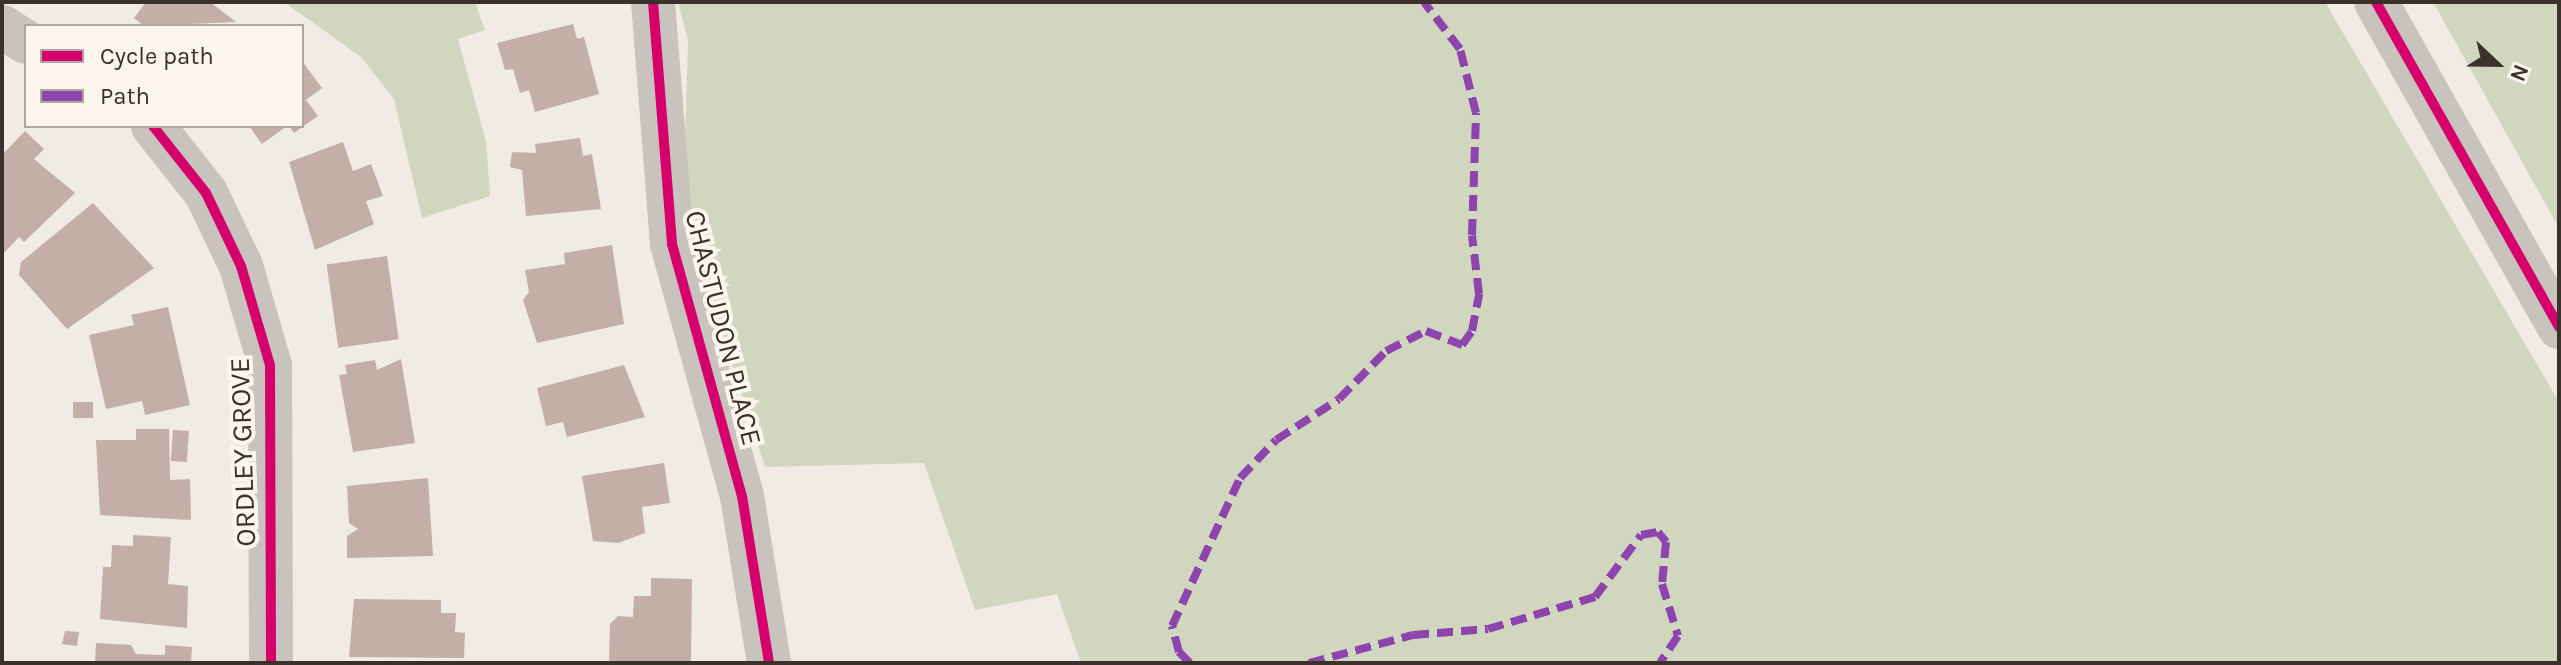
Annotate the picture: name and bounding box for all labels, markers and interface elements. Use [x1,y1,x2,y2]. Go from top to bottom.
legend [24,24,304,128]
north arrow [2457,24,2537,104]
text: Cycle path [100,42,214,70]
text: N [2504,61,2534,85]
text: Path [100,82,150,110]
street label: CHASTUDON PLACE [678,207,768,449]
street label: ORDLEY GROVE [223,357,263,547]

